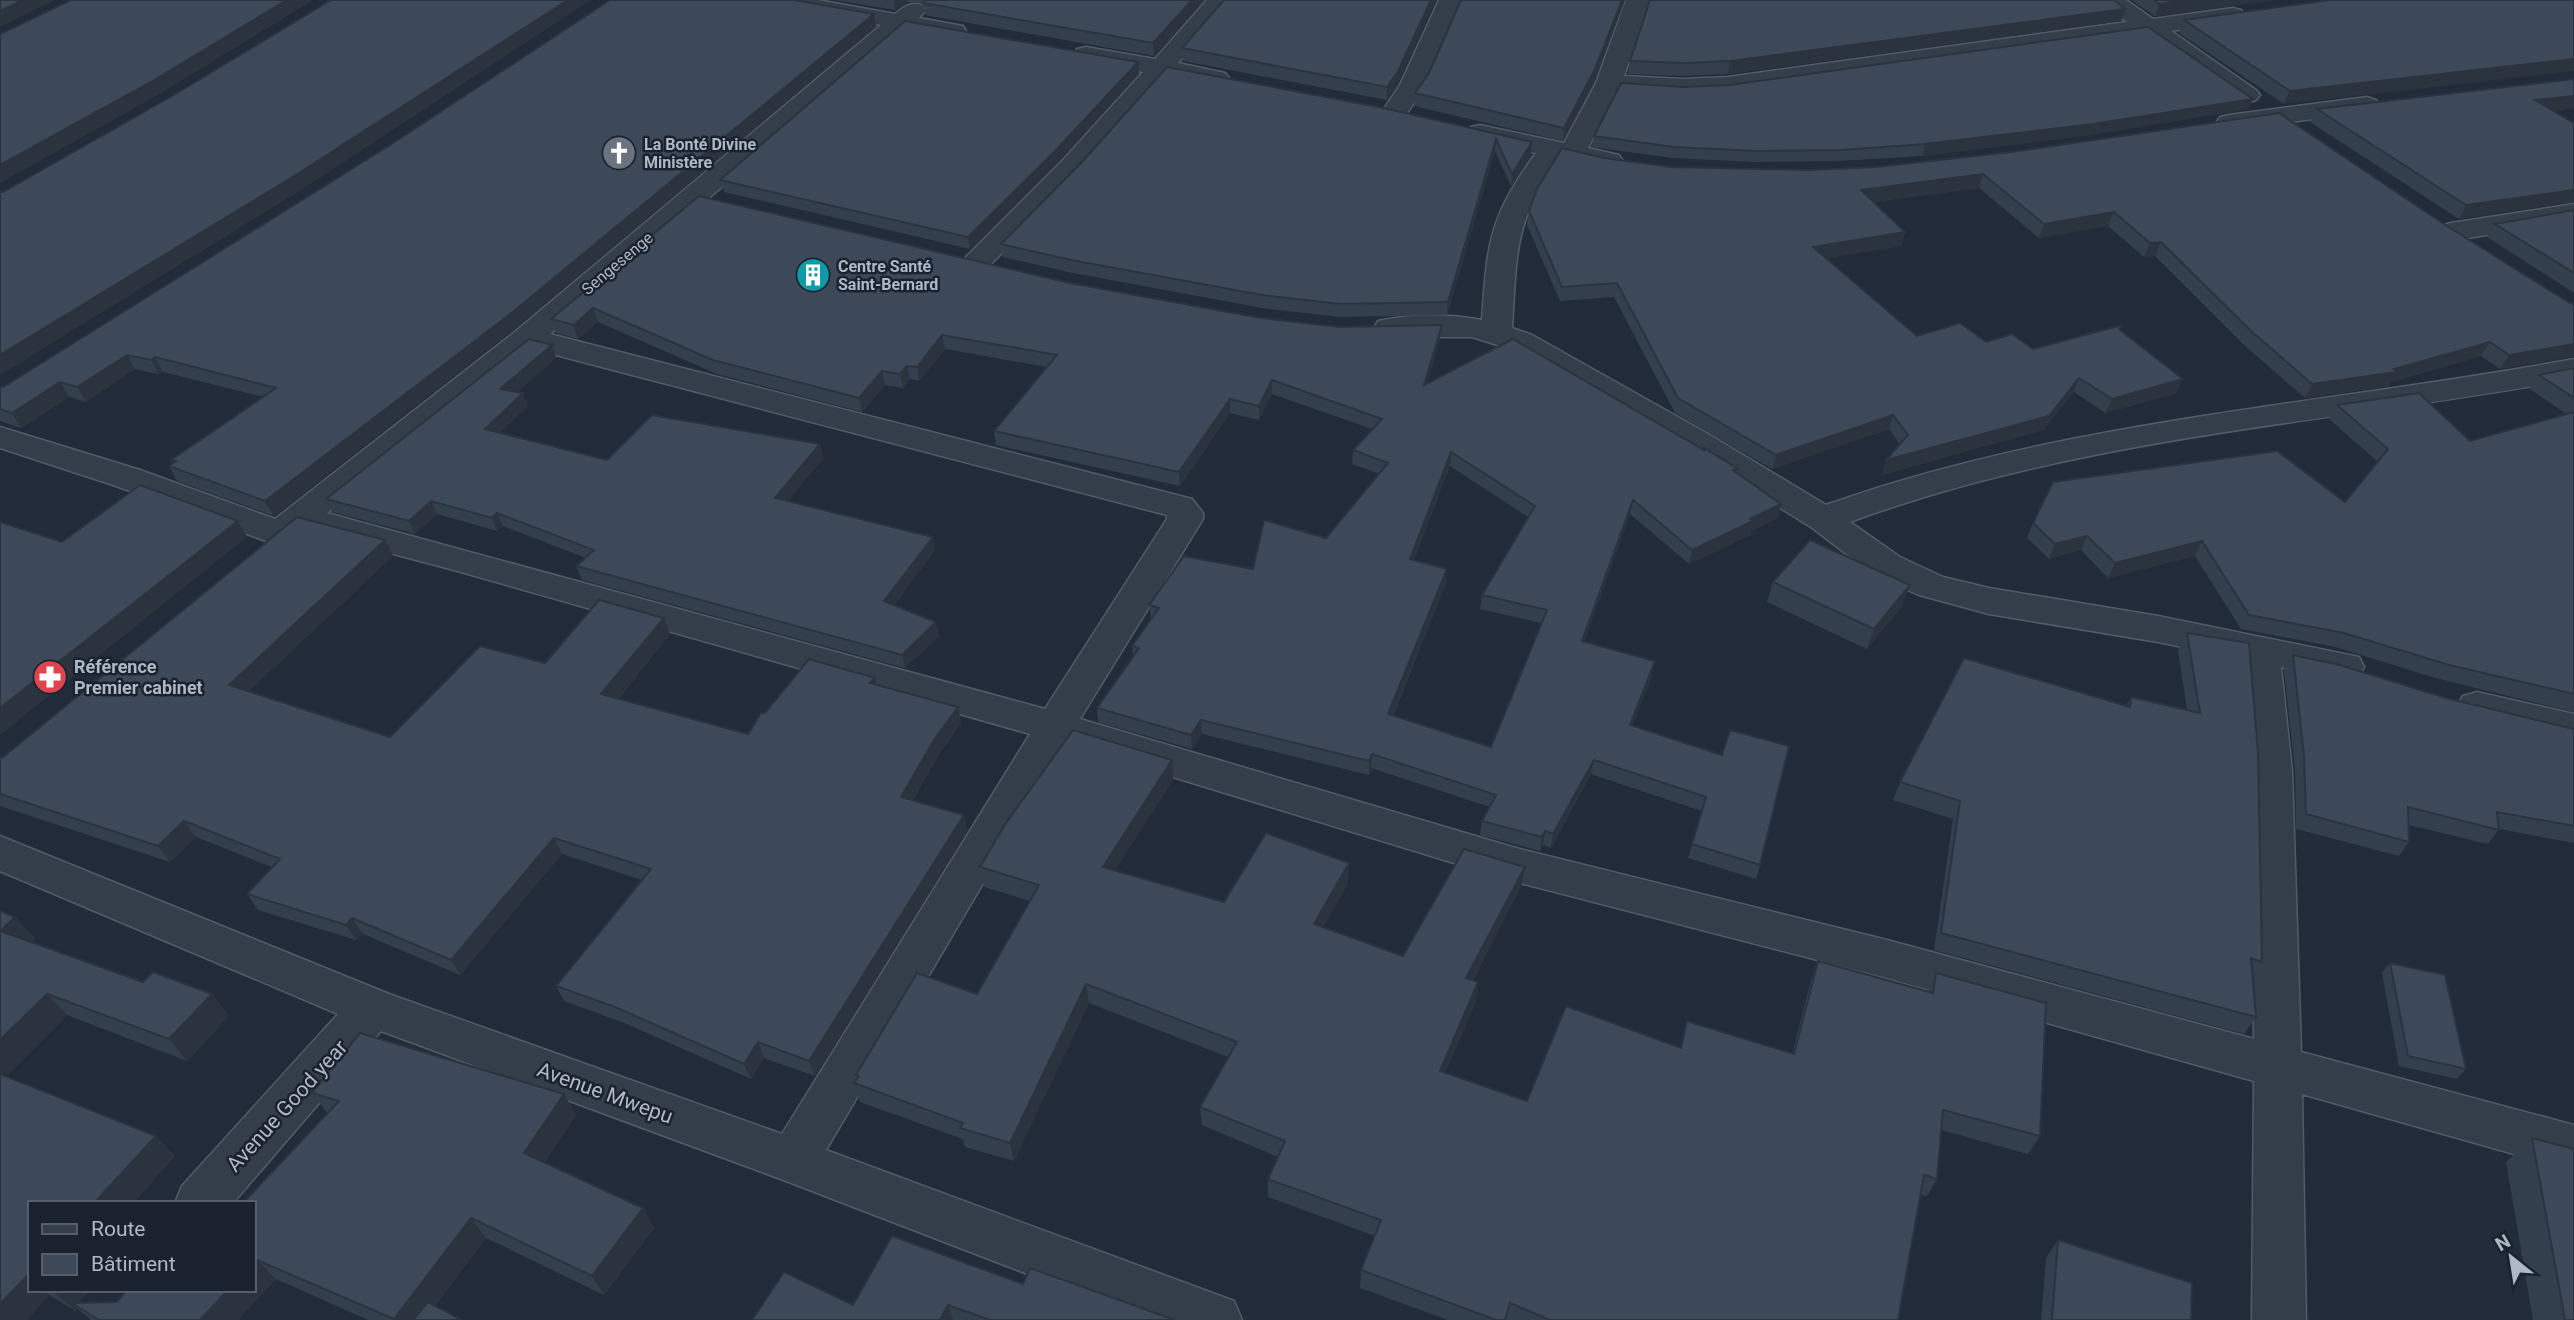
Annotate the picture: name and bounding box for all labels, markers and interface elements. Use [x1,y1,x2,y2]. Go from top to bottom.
church icon: La Bonté Divine Ministère [600,134,638,172]
place label: La Bonté Divine Ministère [644,135,756,172]
street label: Sengesenge [578,228,657,299]
building icon: Centre Santé Saint-Bernard [794,256,832,294]
place label: Centre Santé Saint-Bernard [838,257,938,294]
place label: Référence Premier cabinet [74,656,203,698]
pharmacy icon: Référence Premier cabinet [31,658,69,696]
street label: Avenue Good year [222,1035,352,1177]
street label: Avenue Mwepu [534,1057,676,1129]
legend [28,1201,256,1292]
text: Route [91,1217,146,1241]
north arrow [2476,1222,2546,1292]
text: N [2491,1229,2514,1256]
text: Bâtiment [91,1252,176,1276]

